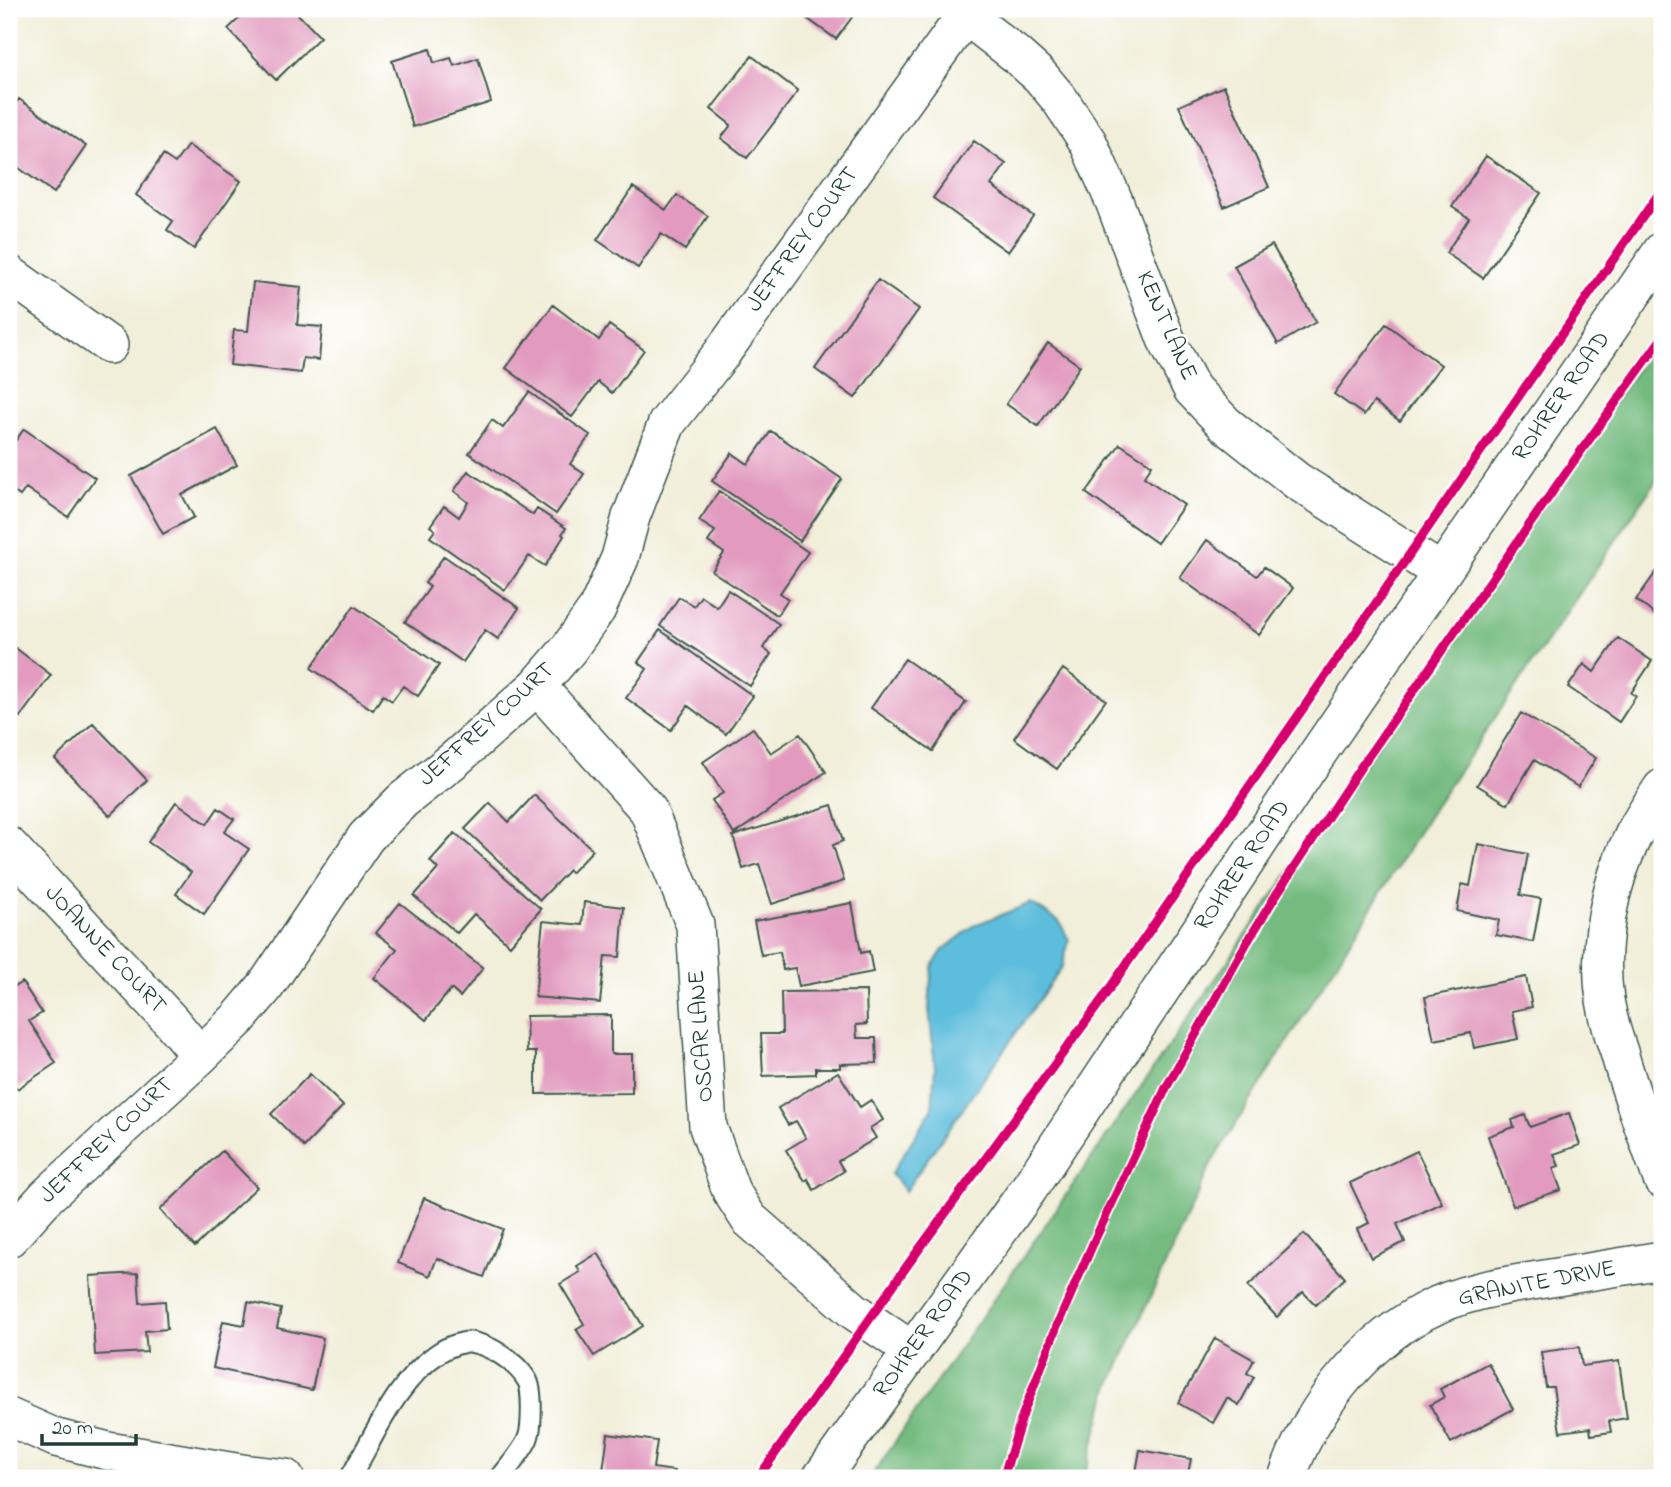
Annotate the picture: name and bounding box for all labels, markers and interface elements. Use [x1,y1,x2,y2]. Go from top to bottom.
street label: JEFFREY COURT [738,160,868,320]
street label: KENT LANE [1126,266,1206,386]
street label: ROHRER ROAD [1504,325,1620,469]
street label: JEFFREY COURT [411,654,563,796]
street label: ROHRER ROAD [1186,793,1300,939]
street label: JOANNE COURT [36,877,174,1023]
street label: OSCAR LANE [680,969,724,1103]
street label: JEFFREY COURT [32,1069,182,1213]
street label: GRANITE DRIVE [1455,1252,1619,1316]
street label: ROHRER ROAD [865,1262,983,1406]
scale bar [42,1403,136,1447]
text: 20 m [52,1414,93,1444]

